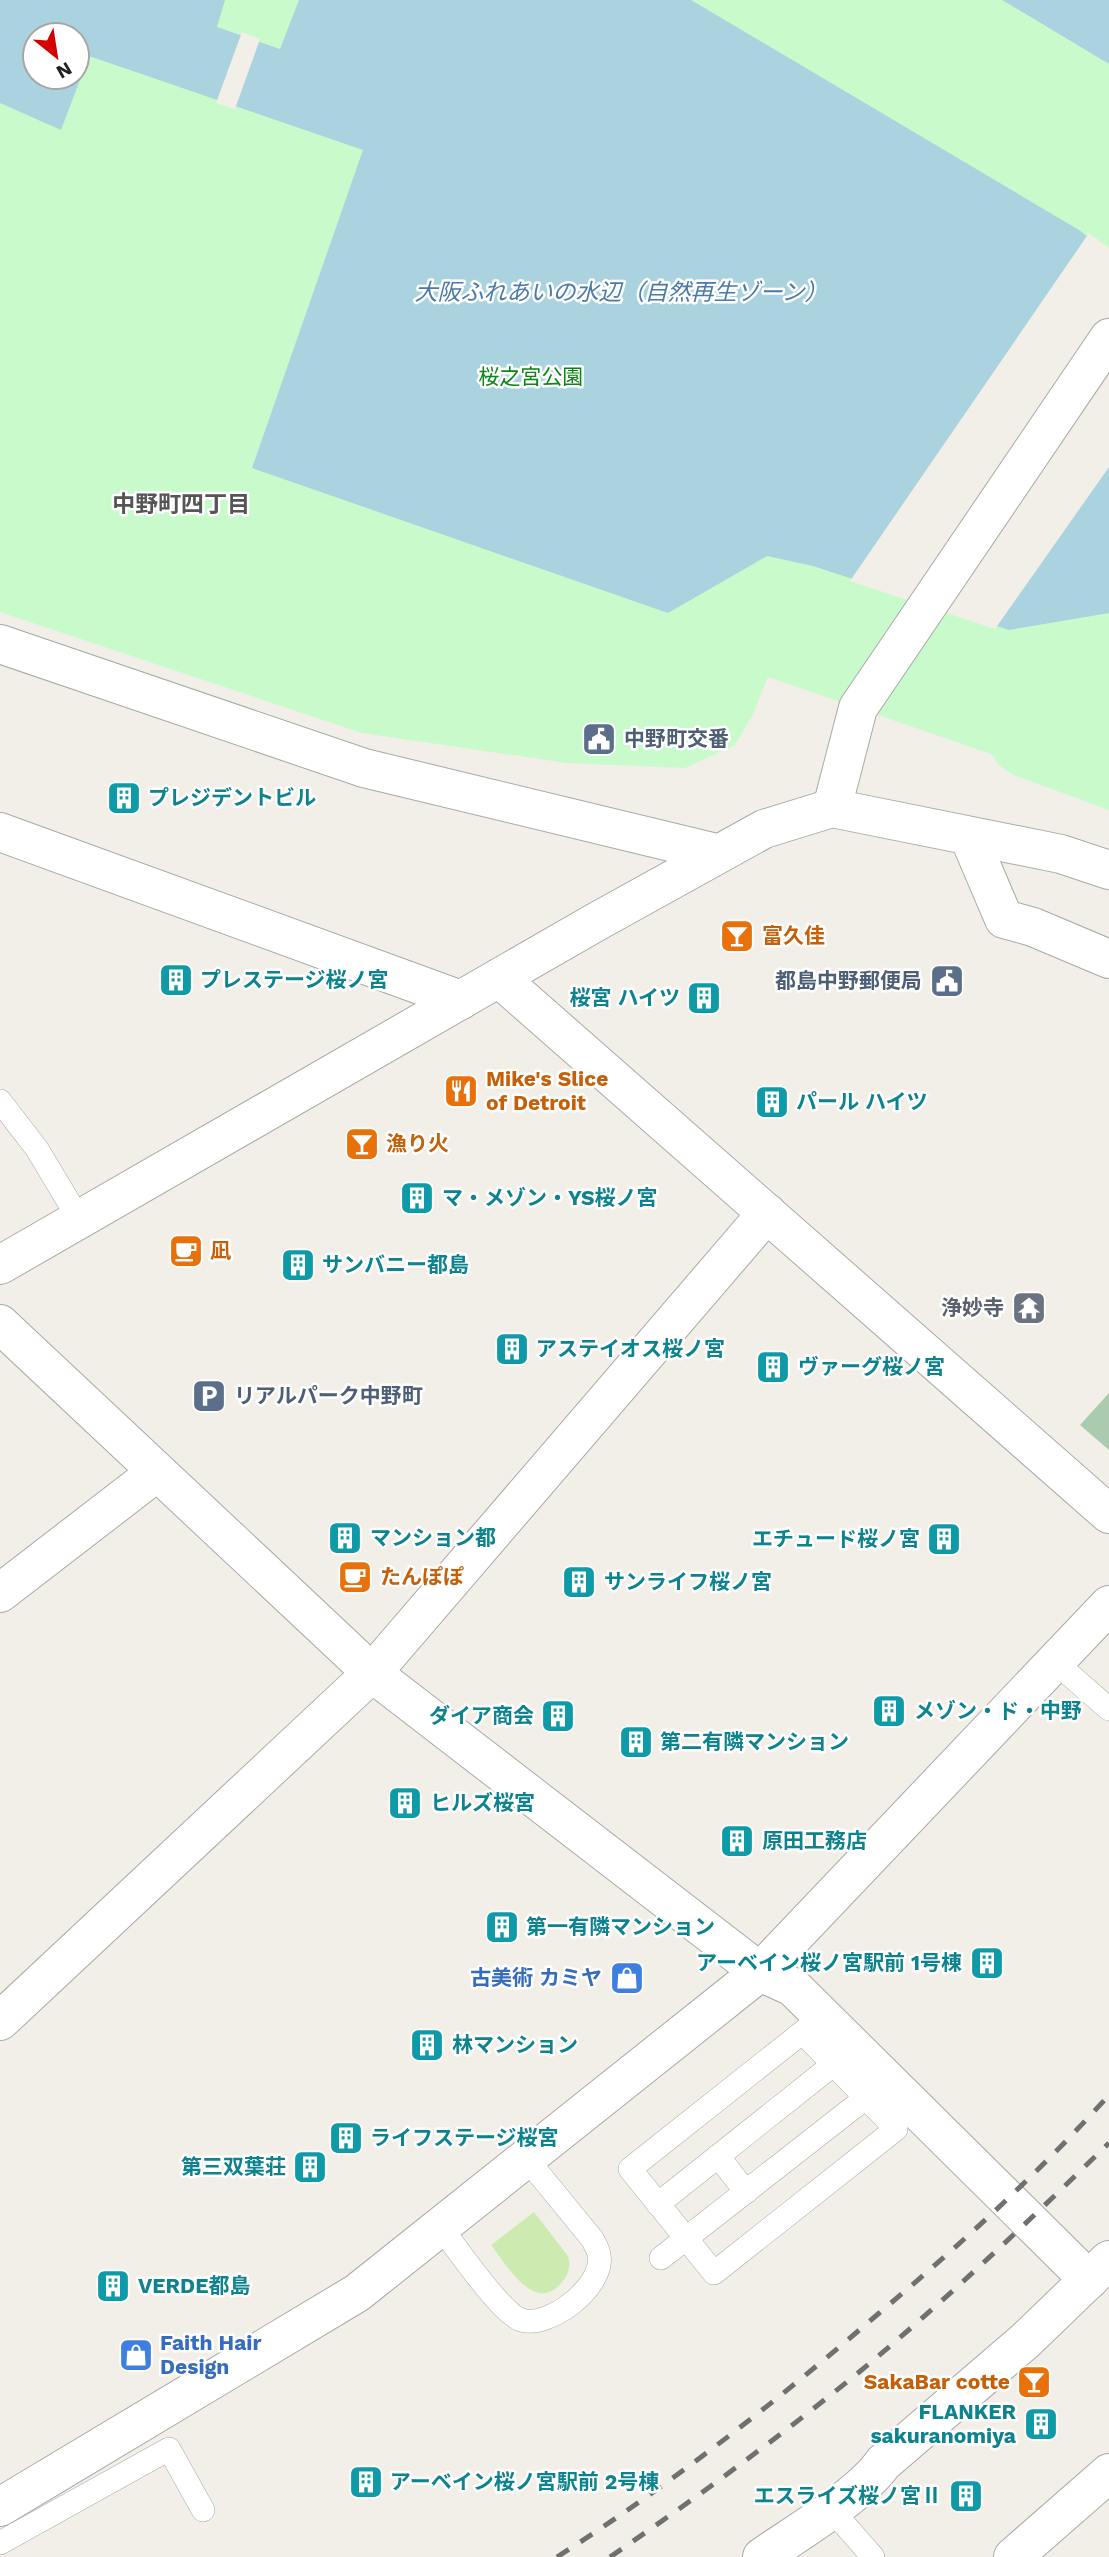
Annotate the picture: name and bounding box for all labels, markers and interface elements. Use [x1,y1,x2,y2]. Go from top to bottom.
north arrow [21,21,91,91]
text: N [52,57,76,84]
water label: 大阪ふれあいの水辺（自然再生ゾーン） [415,279,827,306]
park label: 桜之宮公園 [479,364,584,389]
district label: 中野町四丁目 [112,491,250,518]
public building icon: 中野町交番 [580,720,618,758]
place label: 中野町交番 [624,726,729,751]
building icon: プレジデントビル [105,779,143,817]
place label: プレジデントビル [148,785,316,810]
bar icon: 富久佳 [718,917,756,955]
place label: 富久佳 [762,923,825,948]
building icon: プレステージ桜ノ宮 [157,961,195,999]
public building icon: 都島中野郵便局 [928,962,966,1000]
place label: プレステージ桜ノ宮 [200,967,389,992]
place label: 都島中野郵便局 [775,968,922,993]
building icon: 桜宮 ハイツ [685,979,723,1017]
place label: 桜宮 ハイツ [569,985,680,1010]
place label: Mike's Slice of Detroit [486,1066,608,1115]
restaurant icon: Mike's Slice of Detroit [442,1072,480,1110]
building icon: パール ハイツ [753,1083,791,1121]
place label: パール ハイツ [796,1089,928,1114]
bar icon: 漁り火 [343,1125,381,1163]
place label: 漁り火 [386,1131,449,1156]
building icon: マ・メゾン・YS桜ノ宮 [398,1179,436,1217]
place label: マ・メゾン・YS桜ノ宮 [442,1185,657,1210]
cafe icon: 凪 [167,1232,205,1270]
place label: 凪 [210,1238,231,1263]
building icon: サンバニー都島 [279,1246,317,1284]
place label: サンバニー都島 [322,1252,469,1277]
temple icon: 浄妙寺 [1010,1289,1048,1327]
place label: 浄妙寺 [941,1295,1004,1320]
building icon: アステイオス桜ノ宮 [493,1330,531,1368]
place label: アステイオス桜ノ宮 [536,1336,725,1361]
building icon: ヴァーグ桜ノ宮 [754,1348,792,1386]
place label: ヴァーグ桜ノ宮 [798,1354,945,1379]
parking icon: リアルパーク中野町 [190,1377,228,1415]
place label: リアルパーク中野町 [234,1383,423,1408]
building icon: マンション都 [326,1519,364,1557]
building icon: エチュード桜ノ宮 [925,1520,963,1558]
place label: マンション都 [370,1525,496,1550]
place label: エチュード桜ノ宮 [752,1526,920,1551]
cafe icon: たんぽぽ [336,1558,374,1596]
building icon: サンライフ桜ノ宮 [560,1563,598,1601]
place label: たんぽぽ [380,1564,464,1589]
place label: サンライフ桜ノ宮 [604,1569,772,1594]
building icon: メゾン・ド・中野 [870,1692,908,1730]
building icon: ダイア商会 [539,1697,577,1735]
place label: メゾン・ド・中野 [914,1698,1082,1723]
place label: ダイア商会 [429,1703,534,1728]
building icon: 第二有隣マンション [617,1723,655,1761]
place label: 第二有隣マンション [660,1729,849,1754]
building icon: ヒルズ桜宮 [386,1784,424,1822]
place label: ヒルズ桜宮 [430,1790,535,1815]
building icon: 原田工務店 [718,1822,756,1860]
place label: 原田工務店 [762,1828,867,1853]
building icon: 第一有隣マンション [483,1908,521,1946]
place label: 第一有隣マンション [526,1914,715,1939]
building icon: アーベイン桜ノ宮駅前 1号棟 [968,1944,1006,1982]
place label: アーベイン桜ノ宮駅前 1号棟 [696,1950,962,1975]
shop icon: 古美術 カミヤ [608,1959,646,1997]
place label: 古美術 カミヤ [470,1965,602,1990]
building icon: 林マンション [408,2026,446,2064]
place label: 林マンション [452,2032,578,2057]
building icon: ライフステージ桜宮 [327,2119,365,2157]
place label: ライフステージ桜宮 [370,2125,559,2150]
building icon: 第三双葉荘 [291,2148,329,2186]
place label: 第三双葉荘 [181,2154,286,2179]
building icon: VERDE都島 [94,2267,132,2305]
place label: VERDE都島 [138,2273,250,2298]
place label: Faith Hair Design [160,2330,261,2379]
shop icon: Faith Hair Design [117,2336,155,2374]
bar icon: SakaBar cotte [1015,2363,1053,2401]
place label: SakaBar cotte [864,2369,1010,2394]
place label: FLANKER sakuranomiya [870,2399,1017,2448]
building icon: FLANKER sakuranomiya [1022,2405,1060,2443]
building icon: アーベイン桜ノ宮駅前 2号棟 [347,2463,385,2501]
place label: アーベイン桜ノ宮駅前 2号棟 [390,2469,659,2494]
building icon: エスライズ桜ノ宮Ⅱ [947,2477,985,2515]
place label: エスライズ桜ノ宮Ⅱ [754,2483,942,2508]

